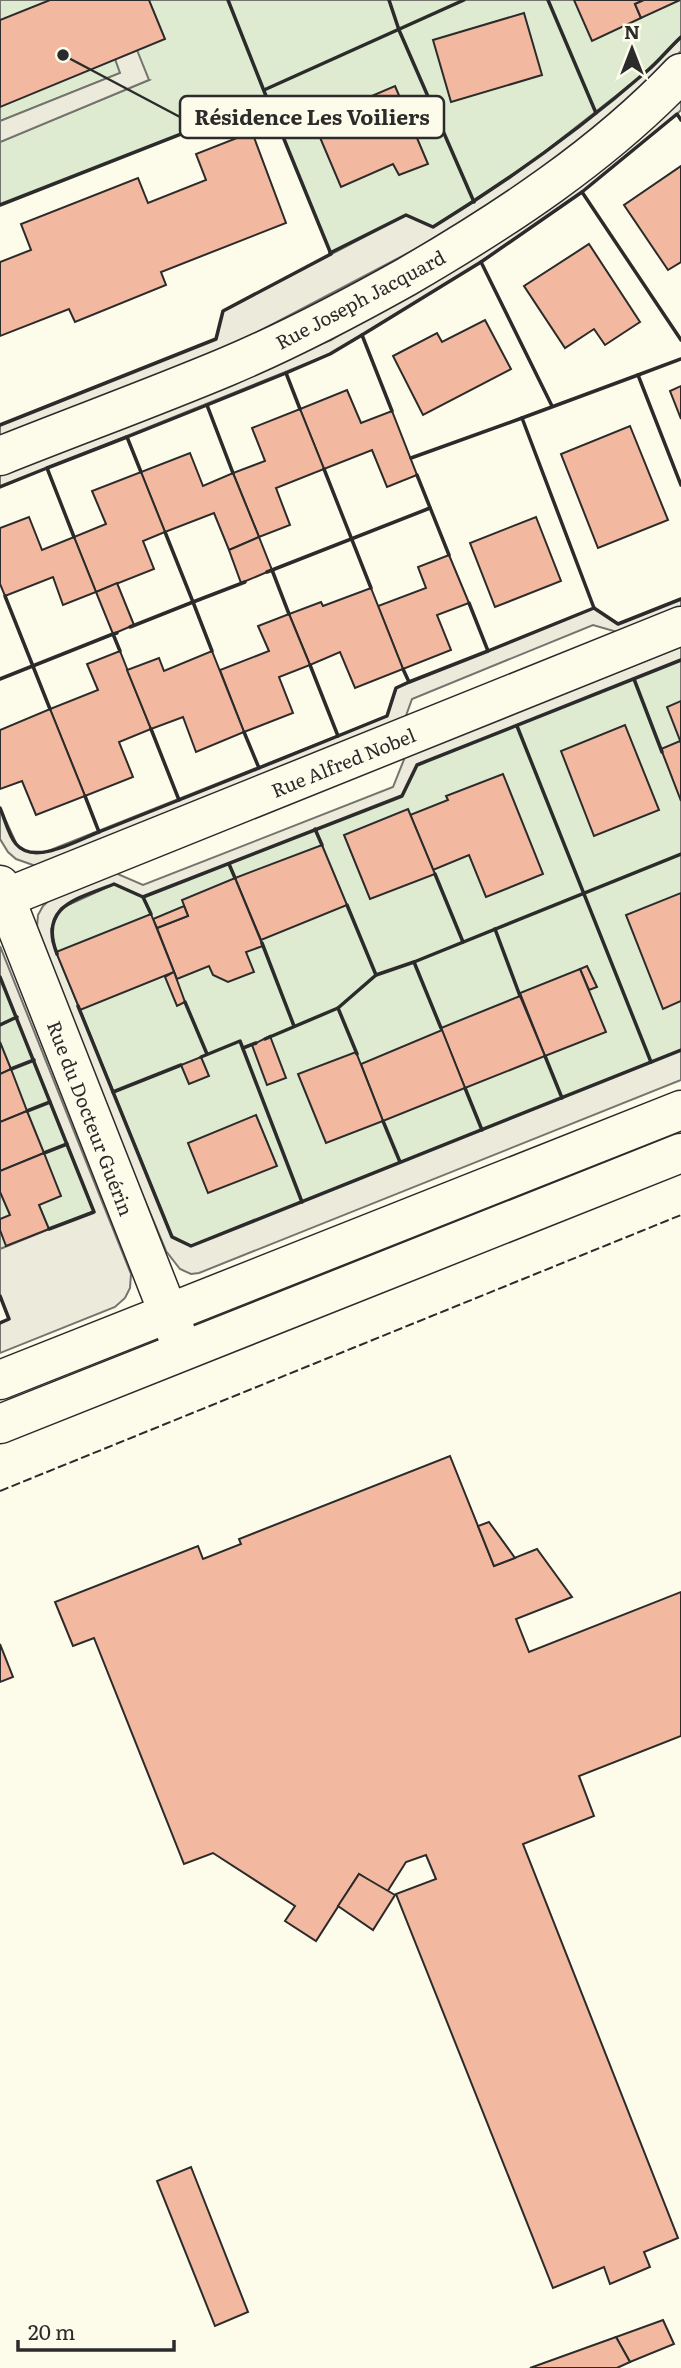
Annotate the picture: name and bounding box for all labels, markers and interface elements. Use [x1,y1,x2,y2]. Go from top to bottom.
north arrow [597,14,667,84]
text: N [624,17,640,45]
callout: Résidence Les Voiliers [180,96,444,138]
text: Résidence Les Voiliers [194,100,430,131]
street label: Rue Joseph Jacquard [270,242,450,356]
street label: Rue Alfred Nobel [267,720,419,804]
street label: Rue du Docteur Guérin [41,1016,141,1220]
scale bar [18,2308,173,2352]
text: 20 m [28,2315,75,2346]

